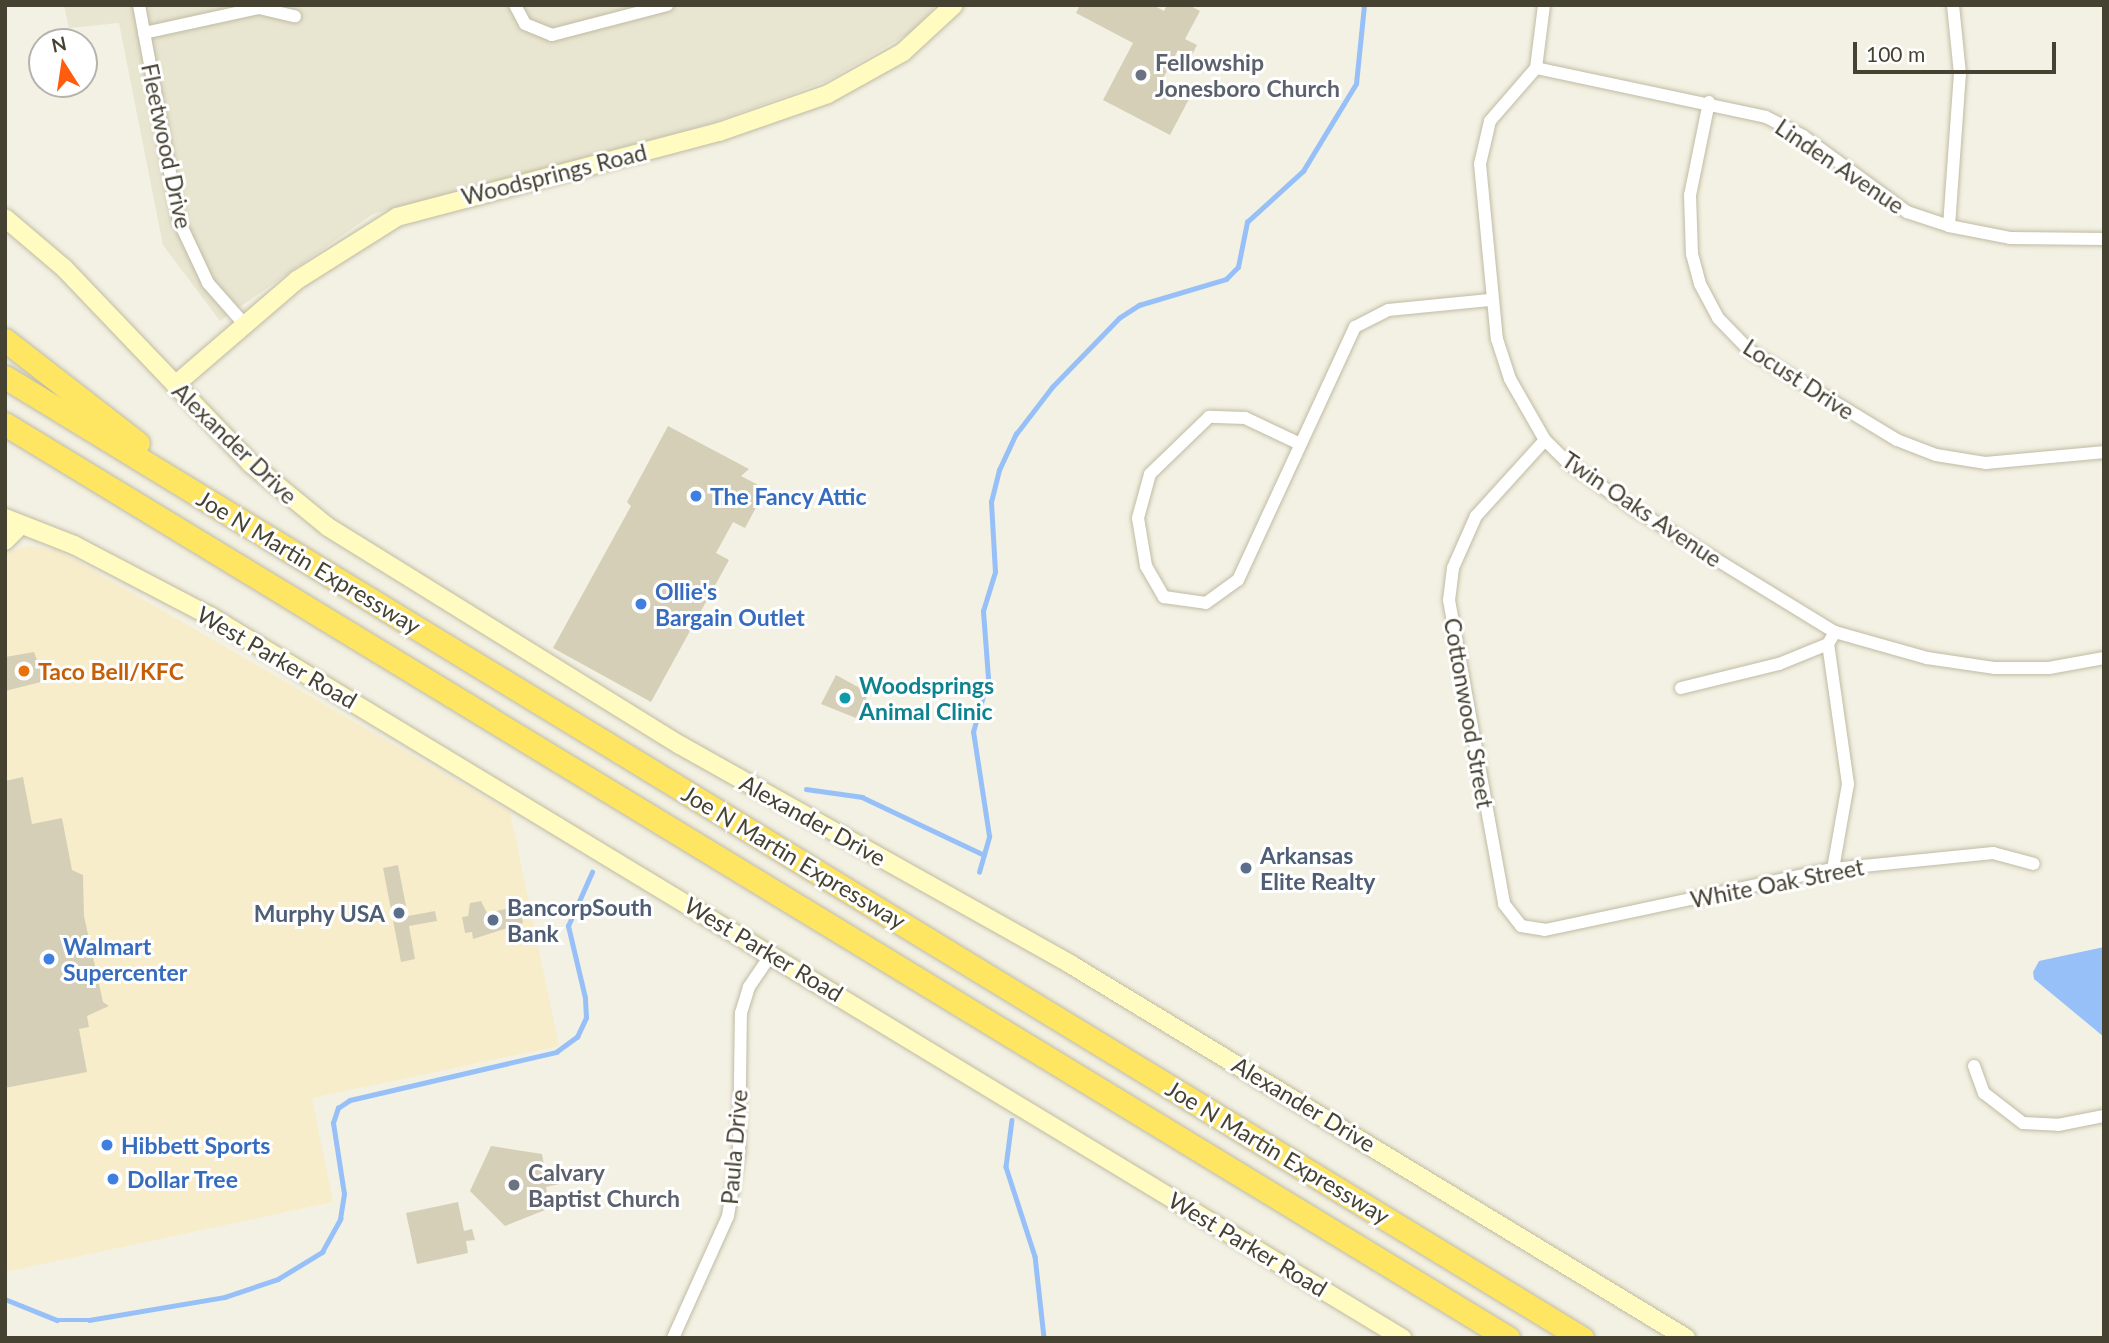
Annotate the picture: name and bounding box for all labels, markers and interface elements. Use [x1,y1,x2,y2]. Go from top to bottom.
north arrow [28,28,98,98]
scale bar [1857,28,2060,72]
text: N [49,31,68,57]
text: 100 m [1866,41,1925,66]
place label: Fellowship Jonesboro Church [1155,48,1340,102]
street label: Fleetwood Drive [136,61,198,231]
marker: Fellowship Jonesboro Church [1133,67,1149,83]
street label: Linden Avenue [1770,113,1910,219]
street label: Woodsprings Road [459,138,649,210]
street label: Locust Drive [1738,333,1860,425]
street label: Alexander Drive [167,377,303,509]
street label: Twin Oaks Avenue [1557,445,1727,573]
place label: The Fancy Attic [710,482,868,510]
street label: Joe N Martin Expressway [192,484,426,640]
marker: The Fancy Attic [688,488,704,504]
place label: Ollie's Bargain Outlet [655,577,805,631]
marker: Ollie's Bargain Outlet [633,596,649,612]
street label: West Parker Road [192,600,362,714]
street label: Cottonwood Street [1439,616,1499,810]
place label: Taco Bell/KFC [38,657,184,685]
marker: Taco Bell/KFC [16,663,32,679]
place label: Woodsprings Animal Clinic [859,671,994,725]
marker: Woodsprings Animal Clinic [837,690,853,706]
street label: Alexander Drive [735,768,891,872]
street label: Joe N Martin Expressway [677,779,911,935]
place label: Arkansas Elite Realty [1260,841,1375,895]
street label: White Oak Street [1688,853,1866,913]
marker: Arkansas Elite Realty [1238,860,1254,876]
street label: West Parker Road [680,891,848,1007]
place label: BancorpSouth Bank [507,893,652,947]
place label: Murphy USA [253,899,385,927]
marker: Murphy USA [391,905,407,921]
marker: BancorpSouth Bank [485,912,501,928]
place label: Walmart Supercenter [63,932,187,986]
marker: Walmart Supercenter [41,951,57,967]
street label: Alexander Drive [1227,1050,1381,1158]
street label: Joe N Martin Expressway [1161,1074,1395,1230]
street label: Paula Drive [715,1088,753,1206]
place label: Hibbett Sports [121,1131,270,1159]
marker: Hibbett Sports [99,1137,115,1153]
place label: Calvary Baptist Church [528,1158,680,1212]
place label: Dollar Tree [127,1165,239,1193]
marker: Dollar Tree [105,1171,121,1187]
marker: Calvary Baptist Church [506,1177,522,1193]
street label: West Parker Road [1164,1186,1332,1302]

